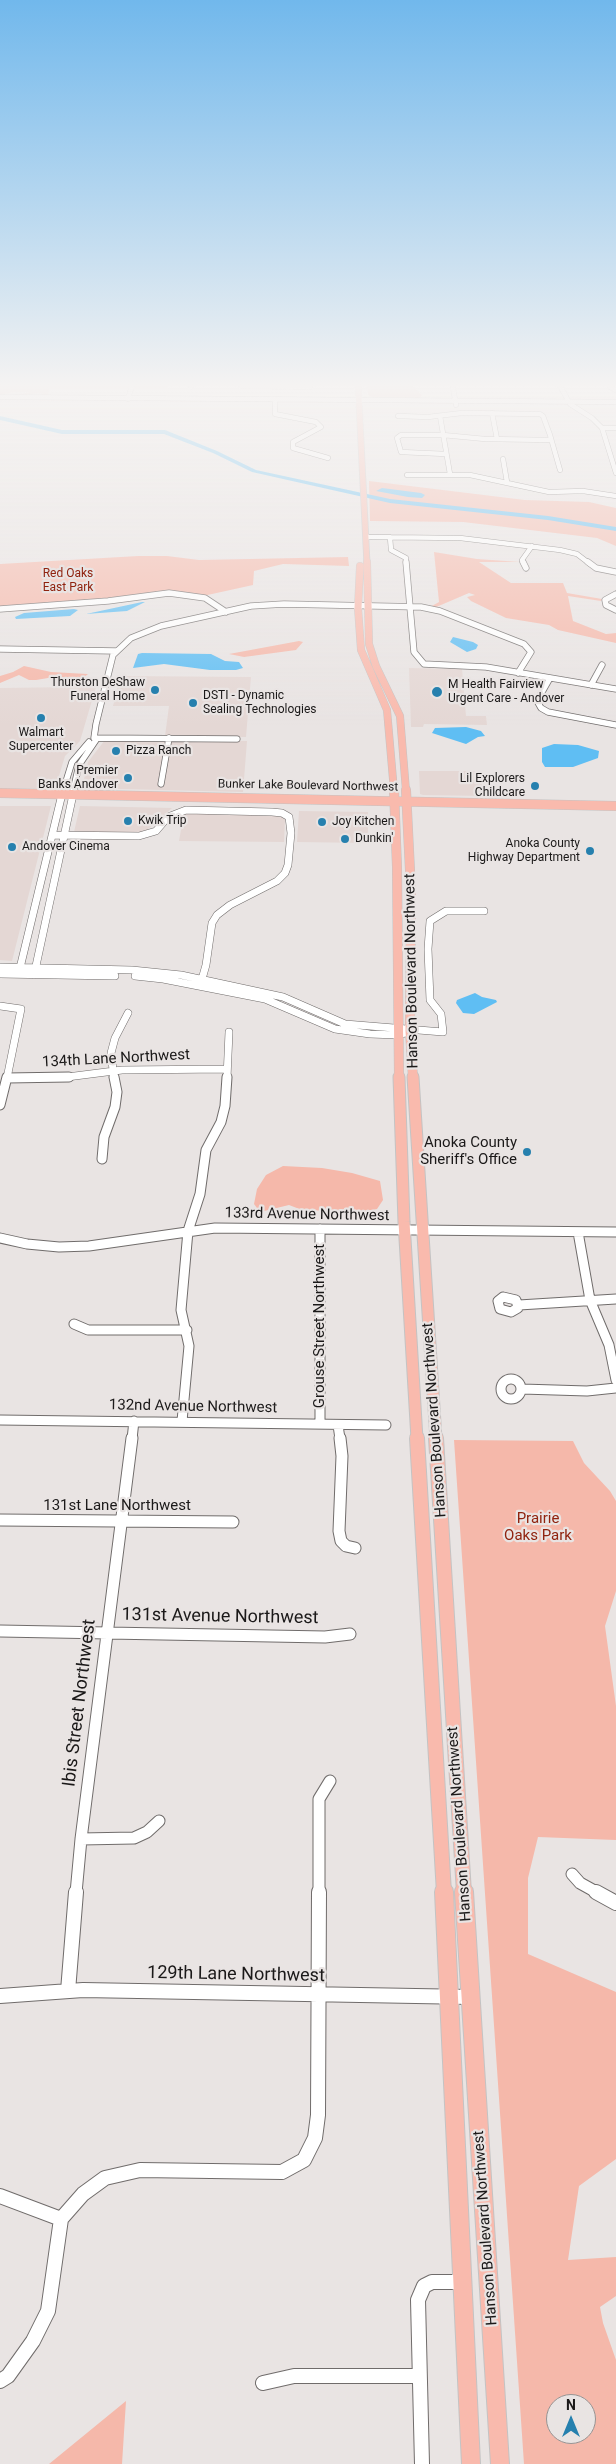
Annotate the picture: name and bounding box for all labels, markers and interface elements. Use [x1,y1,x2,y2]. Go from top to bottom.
park label: Red Oaks East Park [43,567,93,595]
place label: Thurston DeShaw Funeral Home [51,676,145,704]
place label: M Health Fairview Urgent Care - Andover [448,678,564,706]
marker: Thurston DeShaw Funeral Home [149,684,161,696]
marker: M Health Fairview Urgent Care - Andover [430,685,444,699]
place label: DSTI - Dynamic Sealing Technologies [203,689,316,717]
marker: DSTI - Dynamic Sealing Technologies [187,697,199,709]
marker: Walmart Supercenter [35,712,47,724]
place label: Walmart Supercenter [9,726,73,754]
place label: Pizza Ranch [126,744,191,758]
marker: Pizza Ranch [110,745,122,757]
place label: Premier Banks Andover [38,764,118,792]
marker: Premier Banks Andover [122,772,134,784]
place label: Lil Explorers Childcare [460,772,525,800]
street label: Bunker Lake Boulevard Northwest [218,777,398,795]
marker: Lil Explorers Childcare [529,780,541,792]
place label: Kwik Trip [138,814,187,828]
marker: Kwik Trip [122,815,134,827]
place label: Joy Kitchen [332,815,394,829]
marker: Joy Kitchen [316,816,328,828]
place label: Dunkin' [355,832,393,846]
marker: Dunkin' [339,833,351,845]
place label: Anoka County Highway Department [468,837,580,865]
place label: Andover Cinema [22,840,110,854]
marker: Andover Cinema [6,841,18,853]
marker: Anoka County Highway Department [584,845,596,857]
street label: Hanson Boulevard Northwest [401,873,423,1069]
street label: 134th Lane Northwest [42,1046,190,1072]
place label: Anoka County Sheriff's Office [420,1134,517,1169]
marker: Anoka County Sheriff's Office [521,1146,533,1158]
street label: 133rd Avenue Northwest [224,1205,390,1225]
street label: Grouse Street Northwest [311,1244,329,1408]
street label: Hanson Boulevard Northwest [419,1322,451,1518]
street label: 132nd Avenue Northwest [109,1397,277,1417]
street label: 131st Lane Northwest [43,1497,191,1515]
park label: Prairie Oaks Park [504,1510,572,1545]
street label: 131st Avenue Northwest [121,1604,319,1630]
street label: Ibis Street Northwest [59,1618,101,1788]
street label: Hanson Boulevard Northwest [444,1726,476,1922]
street label: 129th Lane Northwest [147,1963,325,1987]
street label: Hanson Boulevard Northwest [470,2130,502,2326]
north arrow [546,2394,596,2444]
text: N [566,2397,576,2413]

